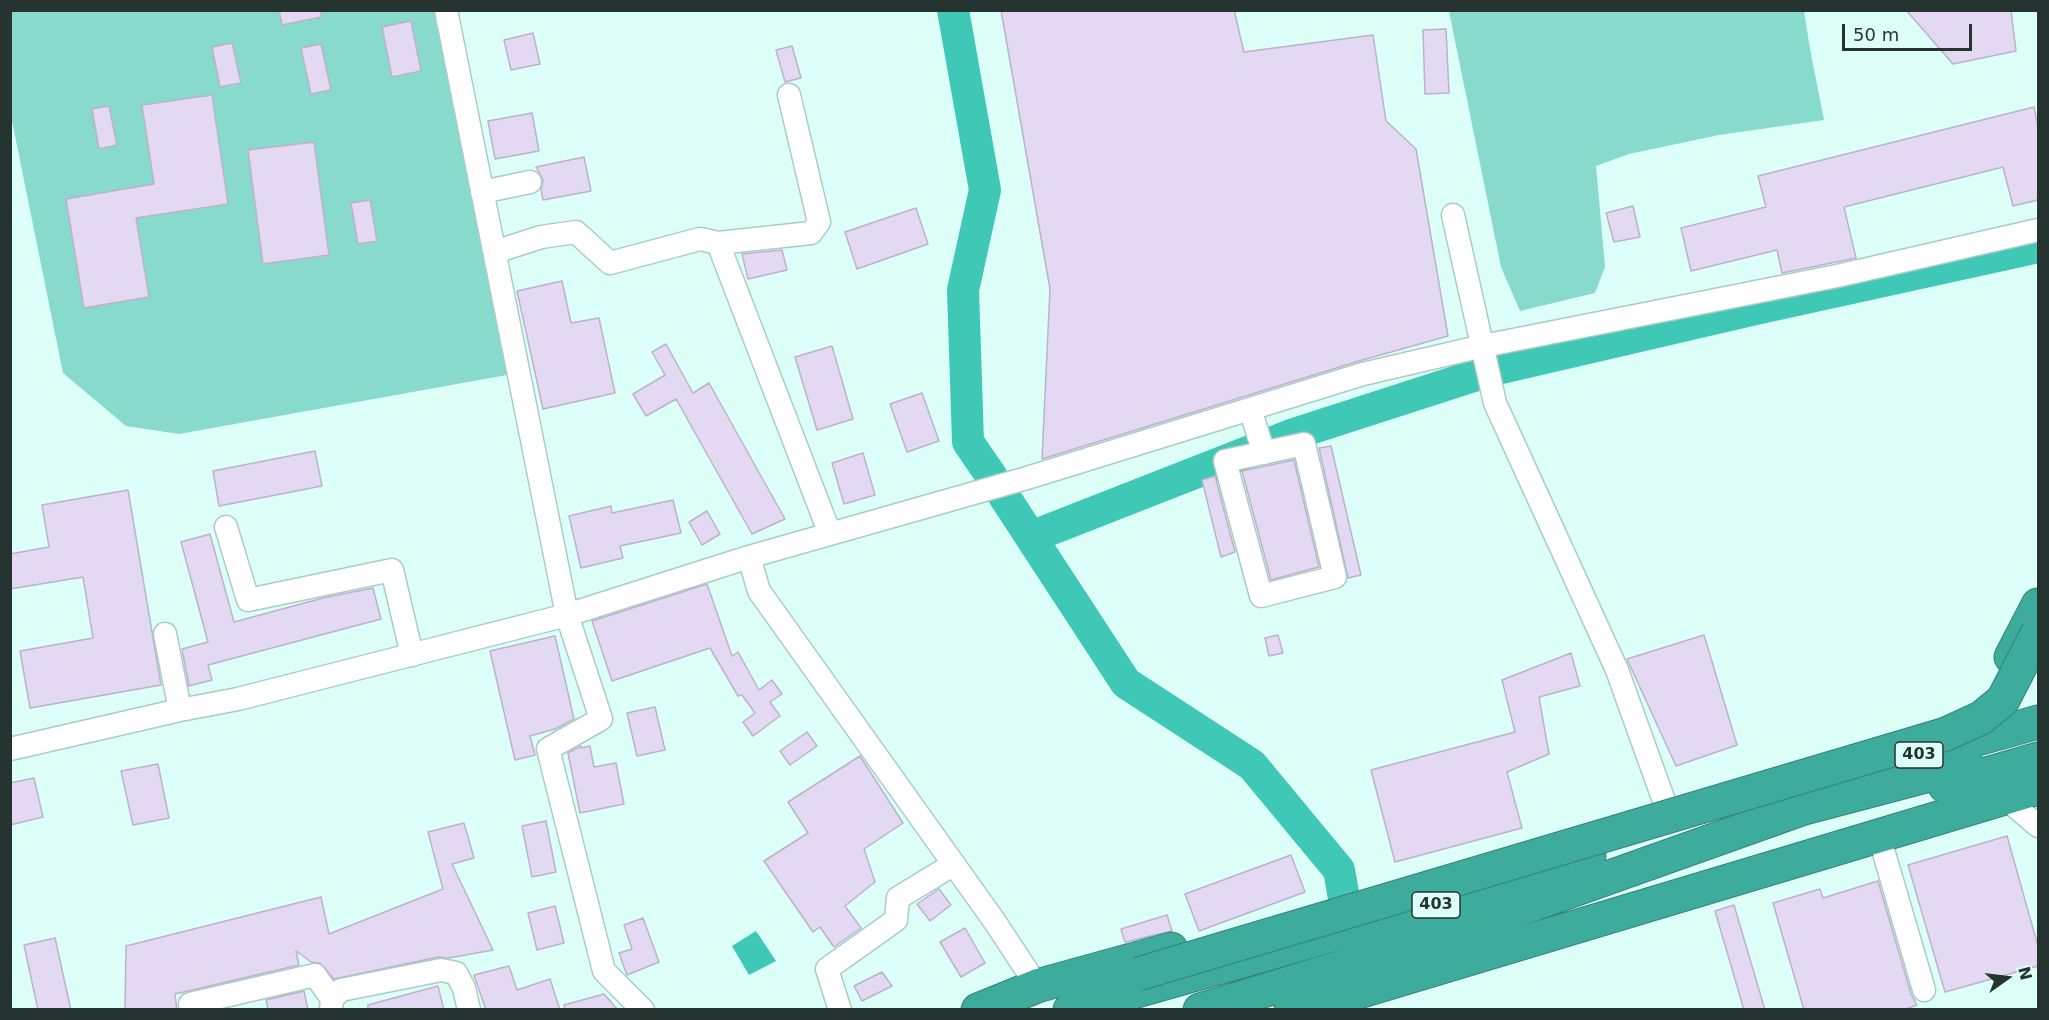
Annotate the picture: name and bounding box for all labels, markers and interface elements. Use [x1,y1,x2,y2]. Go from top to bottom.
scale bar [1845,12,1976,50]
text: 50 m [1853,24,1899,45]
road number: 403 [1895,742,1943,768]
road number: 403 [1412,892,1460,918]
north arrow [1977,948,2037,1008]
text: N [2014,965,2036,982]

